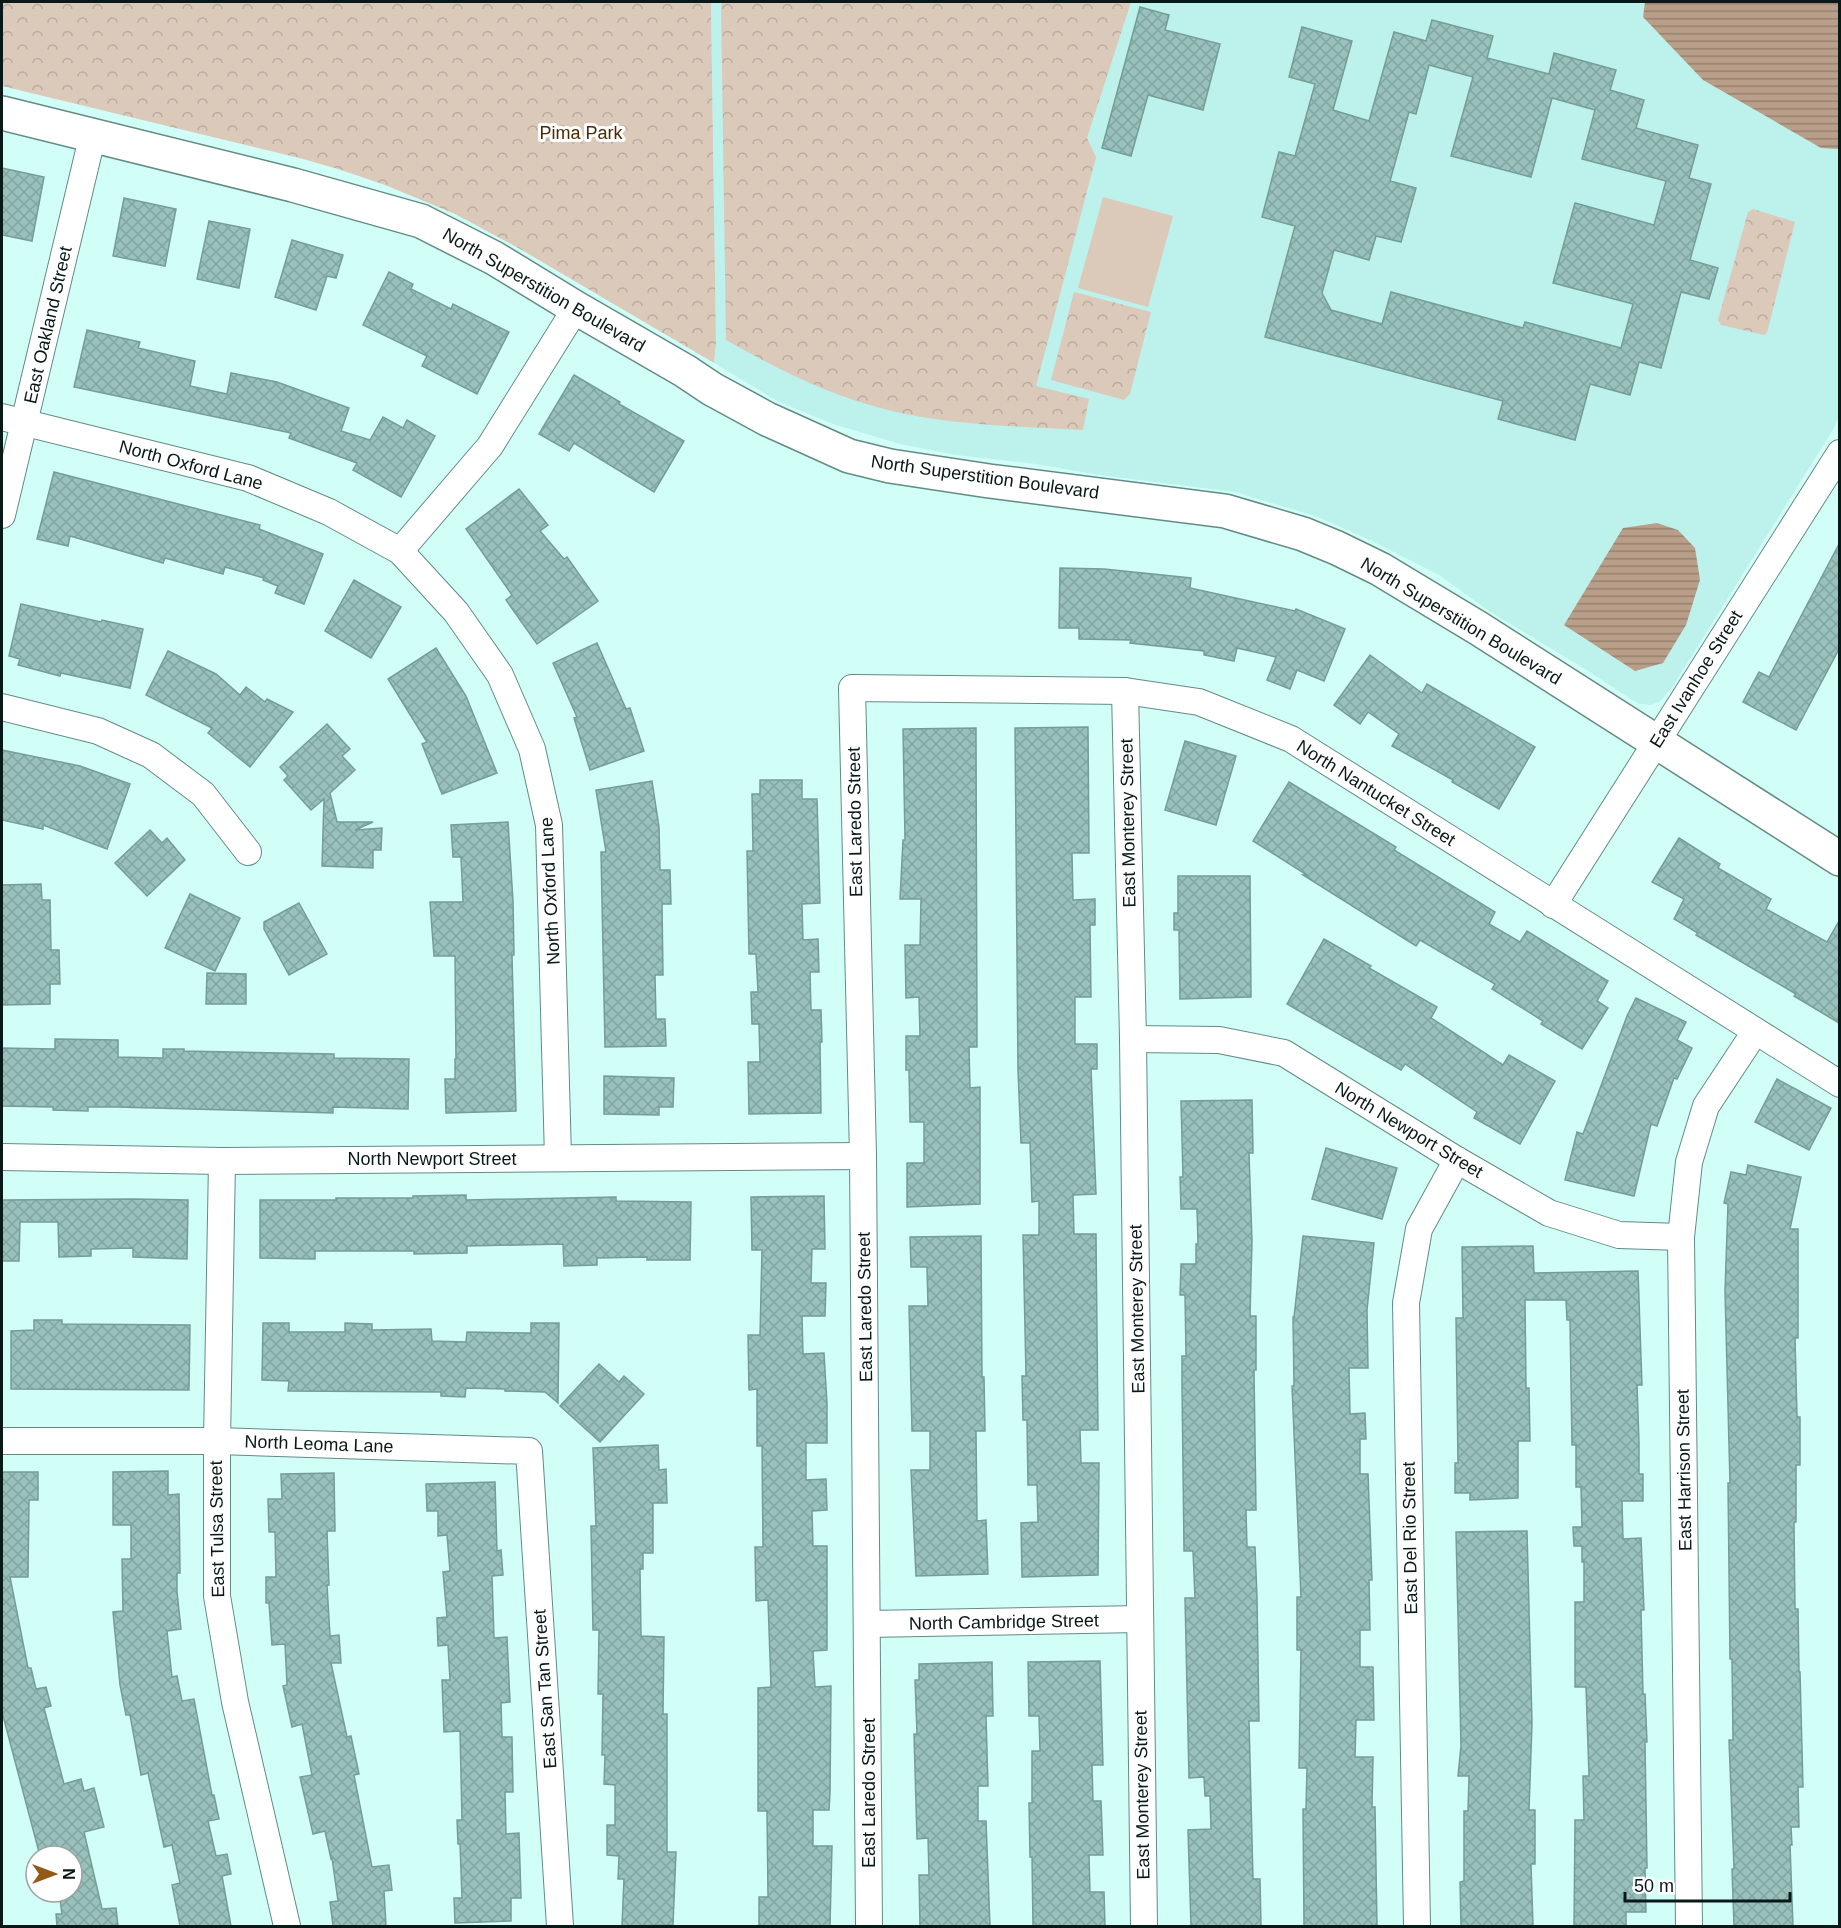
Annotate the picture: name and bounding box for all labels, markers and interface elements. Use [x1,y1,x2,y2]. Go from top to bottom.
park label: Pima Park [539,123,624,143]
street label: North Superstition Boulevard [439,224,649,356]
street label: East Oakland Street [20,244,76,406]
street label: North Oxford Lane [117,436,265,494]
street label: North Superstition Boulevard [870,451,1100,503]
street label: North Superstition Boulevard [1357,553,1565,689]
street label: East Ivanhoe Street [1646,607,1746,751]
street label: North Nantucket Street [1293,736,1459,850]
street label: East Monterey Street [1117,738,1139,908]
street label: East Laredo Street [844,747,866,897]
street label: North Oxford Lane [536,817,564,965]
street label: North Newport Street [1331,1078,1487,1182]
street label: North Newport Street [347,1149,517,1169]
street label: East Monterey Street [1126,1224,1148,1394]
street label: East Laredo Street [854,1232,876,1382]
street label: East Harrison Street [1673,1389,1695,1551]
street label: North Leoma Lane [244,1431,394,1457]
street label: East Tulsa Street [206,1460,228,1598]
street label: East Del Rio Street [1399,1461,1421,1615]
street label: East San Tan Street [529,1609,561,1769]
street label: North Cambridge Street [909,1610,1099,1634]
street label: East Monterey Street [1131,1710,1153,1880]
street label: East Laredo Street [859,1718,879,1868]
north arrow [24,1844,84,1904]
scale bar [1625,1865,1790,1903]
text: N [60,1868,77,1880]
text: 50 m [1634,1876,1674,1896]

